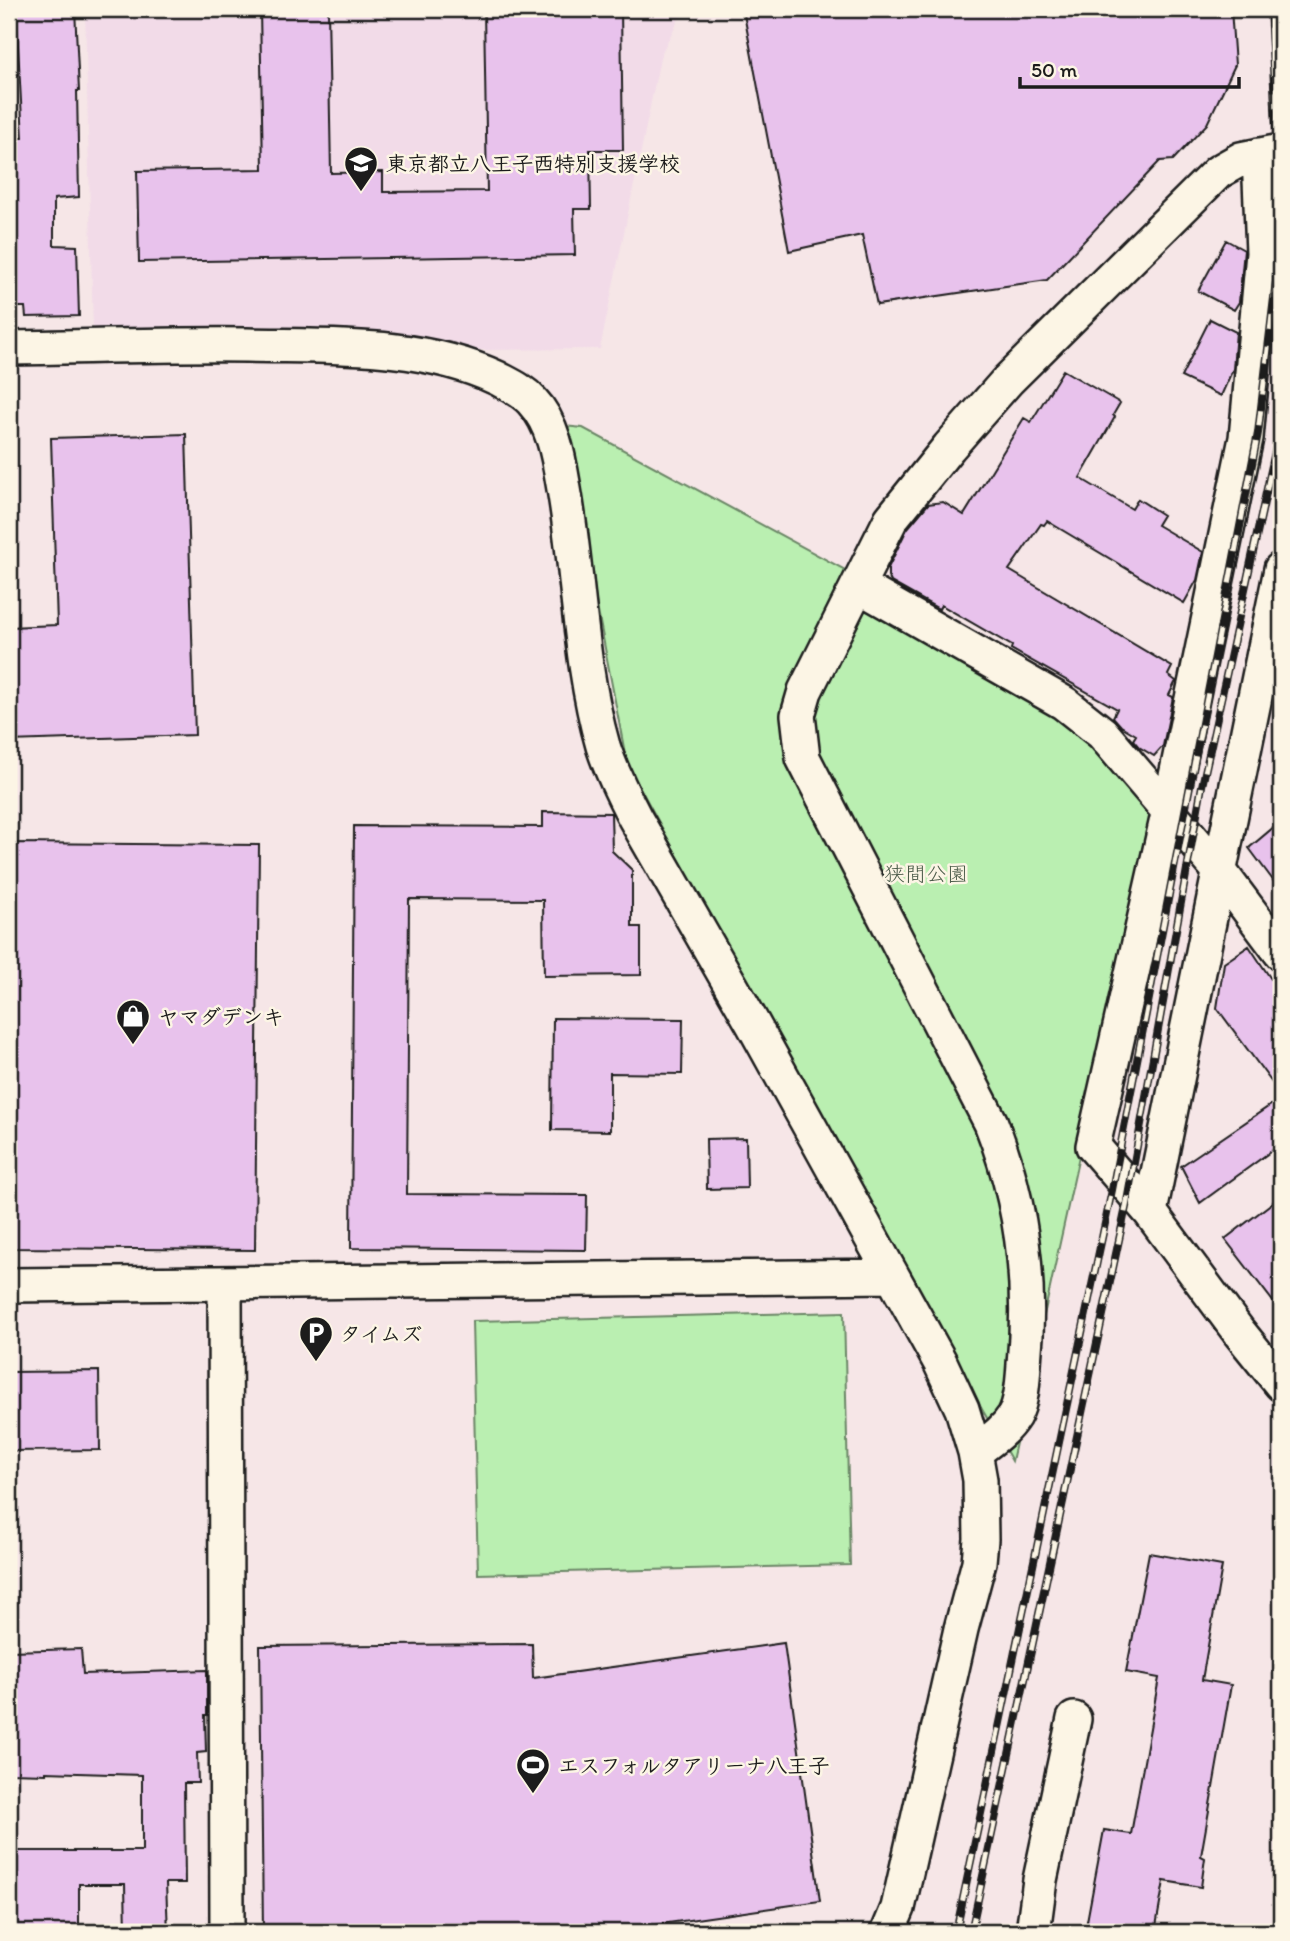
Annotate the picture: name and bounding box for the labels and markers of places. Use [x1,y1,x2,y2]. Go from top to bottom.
school or university icon: 東京都立八王子西特別支援学校 [342,144,380,193]
place label: 東京都立八王子西特別支援学校 [386,151,680,176]
shop icon: ヤマダデンキ [114,997,152,1046]
place label: ヤマダデンキ [158,1004,284,1029]
parking icon: タイムズ [297,1314,335,1363]
place label: タイムズ [340,1321,422,1346]
sports icon: エスフォルタアリーナ八王子 [514,1746,552,1795]
place label: エスフォルタアリーナ八王子 [558,1753,829,1778]

